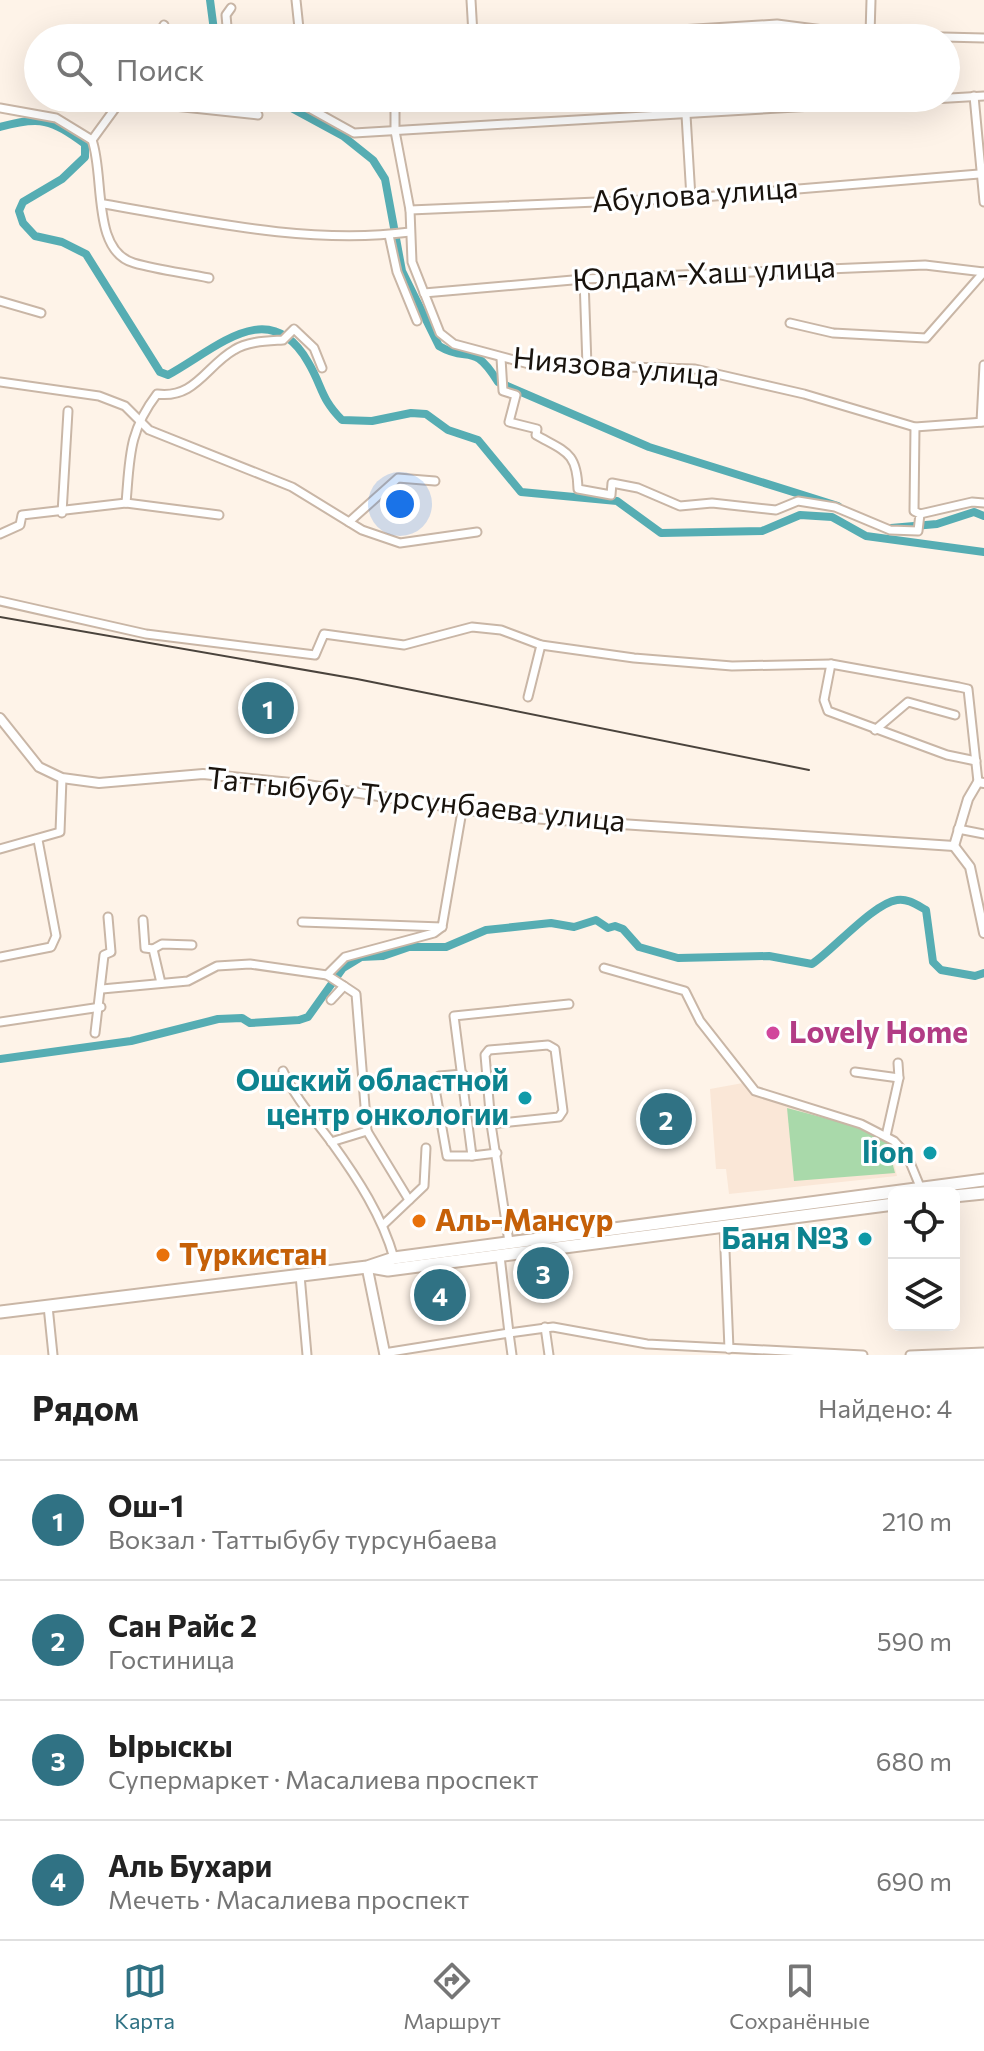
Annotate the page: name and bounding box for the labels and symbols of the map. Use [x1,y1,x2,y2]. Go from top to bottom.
street label: Абулова улица [590,167,799,218]
street label: Юлдам-Хаш улица [571,246,836,297]
street label: Ниязова улица [511,337,721,392]
your location [380,484,420,524]
pin: 1 [242,678,294,738]
street label: Таттыбубу Турсунбаева улица [205,757,628,838]
place label: Lovely Home [789,1012,968,1049]
marker: Lovely Home [764,1024,782,1042]
place label: Ошский областной центр онкологии [236,1060,509,1131]
marker: Ошский областной центр онкологии [516,1089,534,1107]
pin: 2 [640,1089,692,1149]
place label: lion [862,1132,914,1169]
marker: lion [921,1144,939,1162]
place label: Аль-Мансур [435,1200,613,1237]
marker: Аль-Мансур [410,1212,428,1230]
place label: Баня №3 [721,1218,849,1255]
marker: Баня №3 [856,1230,874,1248]
place label: Туркистан [179,1234,327,1271]
pin: 3 [517,1243,569,1303]
marker: Туркистан [154,1246,172,1264]
pin: 4 [414,1265,466,1325]

